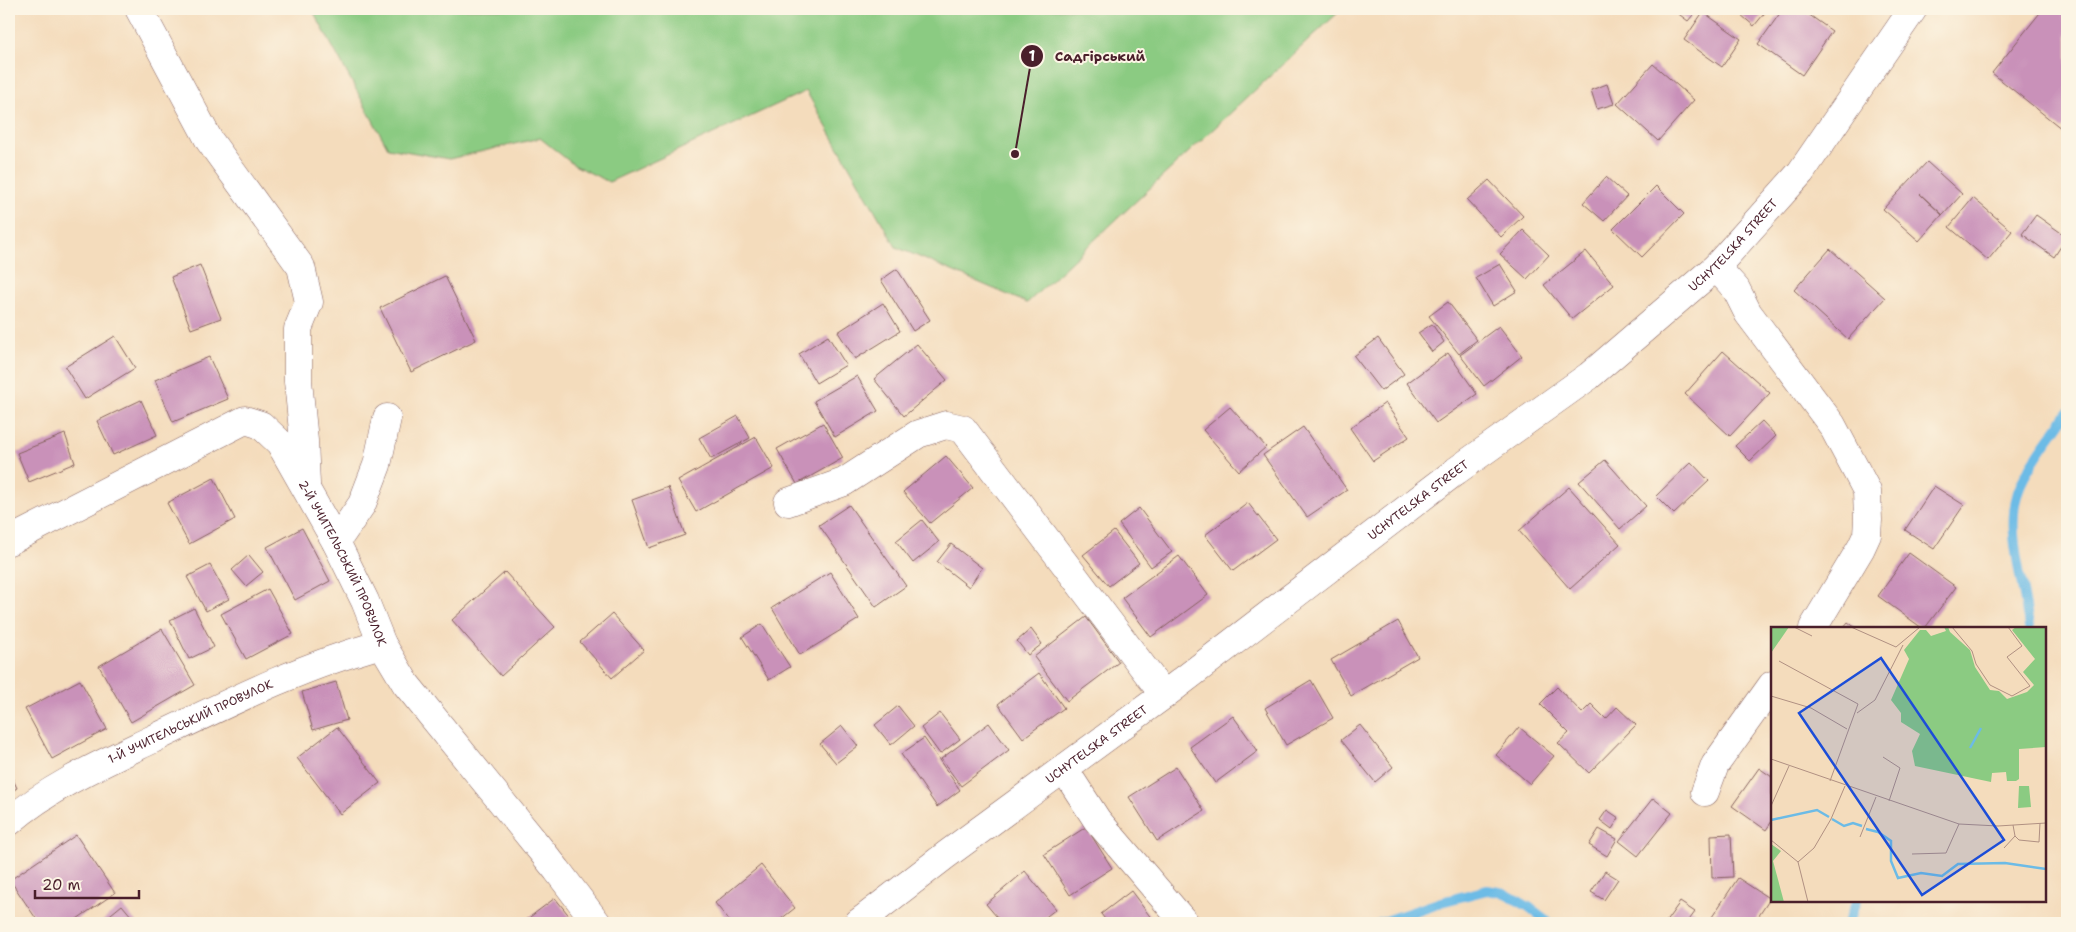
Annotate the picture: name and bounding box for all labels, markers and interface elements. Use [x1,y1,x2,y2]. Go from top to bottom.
callout: Садгірський [1019,41,1155,70]
text: 1 [1029,46,1036,66]
text: Садгірський [1055,47,1146,65]
street label: UCHYTELSKA STREET [1685,195,1782,295]
street label: UCHYTELSKA STREET [1365,456,1472,544]
street label: 2-Й УЧИТЕЛЬСЬКИЙ ПРОВУЛОК [295,477,390,649]
inset map [1771,627,2046,902]
street label: 1-Й УЧИТЕЛЬСЬКИЙ ПРОВУЛОК [105,676,276,767]
street label: UCHYTELSKA STREET [1042,701,1151,787]
scale bar [35,867,139,899]
text: 20 m [42,875,81,895]

